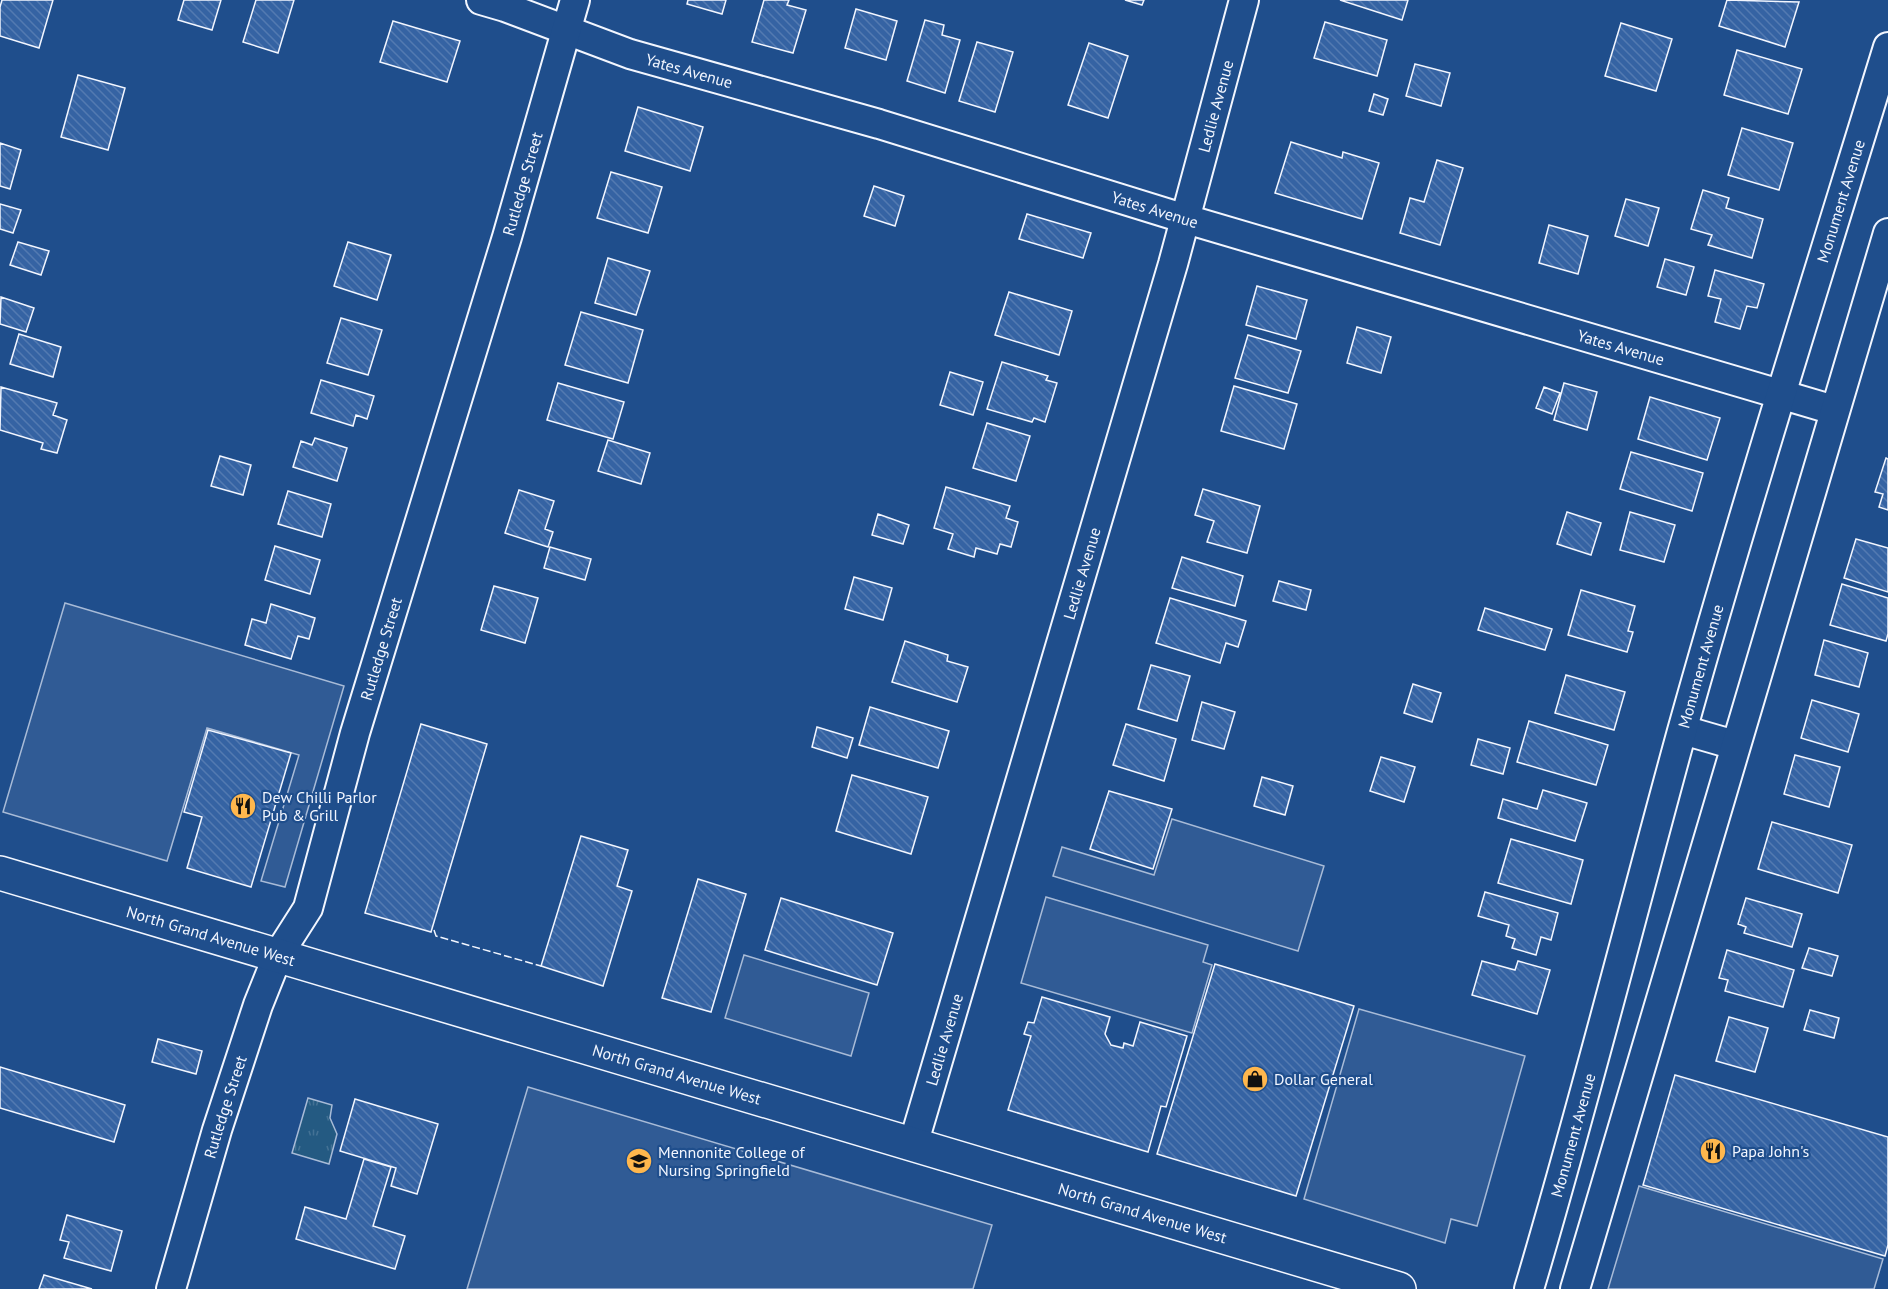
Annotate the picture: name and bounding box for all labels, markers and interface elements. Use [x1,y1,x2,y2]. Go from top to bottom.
street label: Yates Avenue [643,49,735,92]
street label: Ledlie Avenue [1193,58,1237,155]
street label: Rutledge Street [498,129,547,238]
street label: Monument Avenue [1812,137,1869,265]
street label: Yates Avenue [1109,187,1201,232]
street label: Yates Avenue [1575,325,1667,369]
street label: Ledlie Avenue [1059,525,1105,622]
street label: Rutledge Street [356,594,406,703]
street label: Monument Avenue [1673,602,1728,730]
place label: Dew Chilli Parlor Pub & Grill [262,787,377,825]
restaurant icon: Dew Chilli Parlor Pub & Grill [228,791,258,821]
street label: North Grand Avenue West [124,901,298,970]
street label: Ledlie Avenue [921,991,967,1088]
street label: North Grand Avenue West [590,1040,764,1109]
street label: Rutledge Street [199,1052,251,1161]
shop icon: Dollar General [1240,1064,1270,1094]
place label: Dollar General [1274,1069,1373,1089]
street label: Monument Avenue [1546,1071,1600,1199]
restaurant icon: Papa John's [1698,1136,1728,1166]
place label: Papa John's [1732,1141,1809,1161]
place label: Mennonite College of Nursing Springfield [658,1142,805,1180]
school or university icon: Mennonite College of Nursing Springfield [624,1146,654,1176]
street label: North Grand Avenue West [1056,1178,1230,1247]

